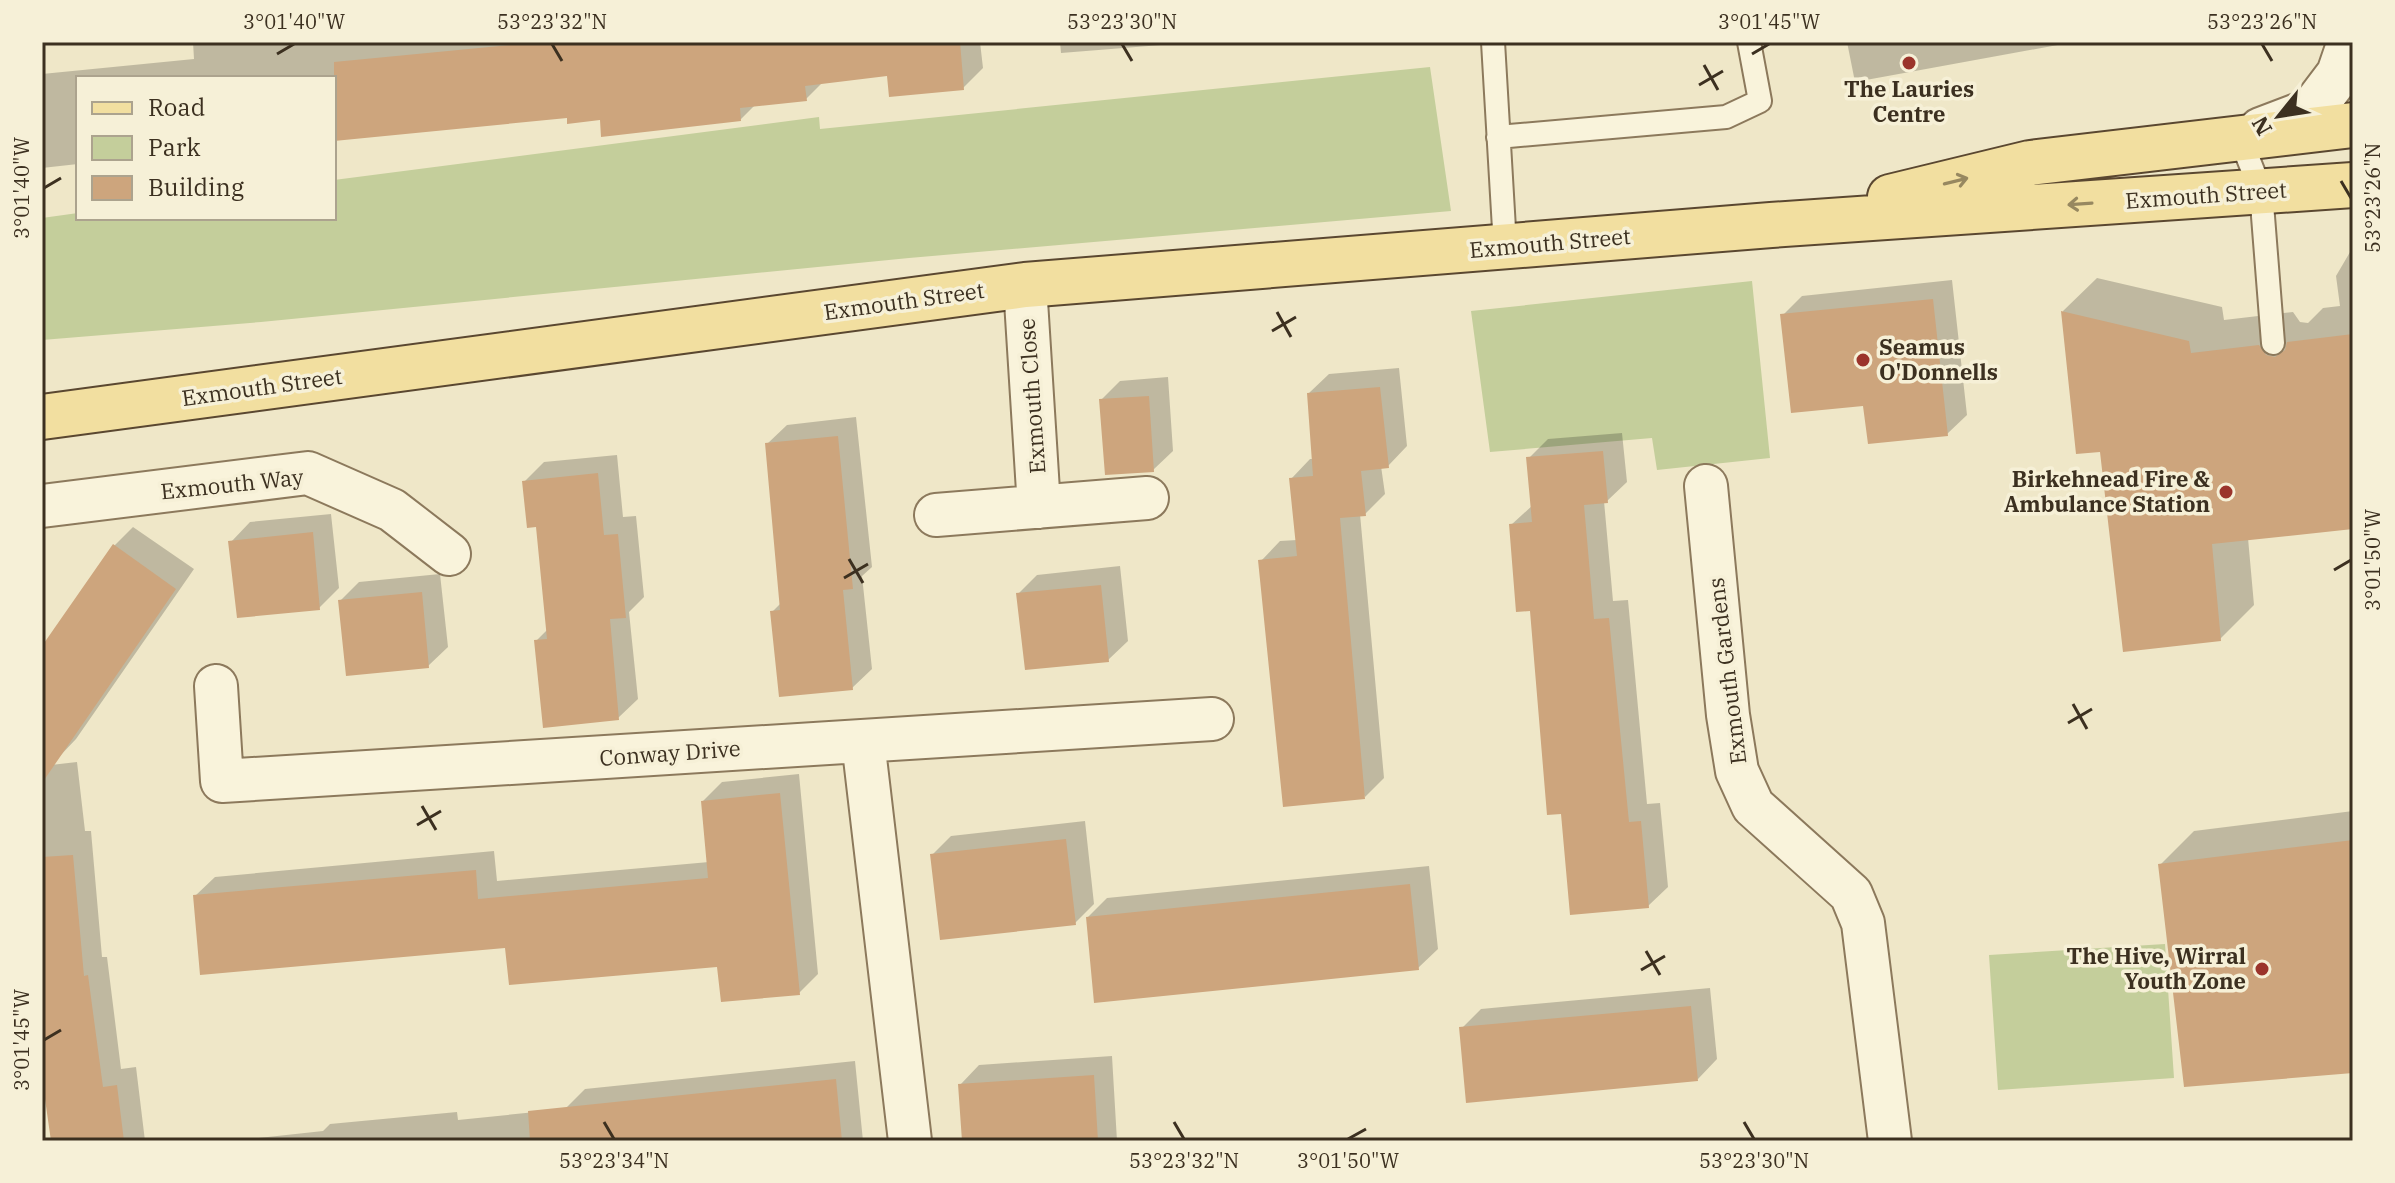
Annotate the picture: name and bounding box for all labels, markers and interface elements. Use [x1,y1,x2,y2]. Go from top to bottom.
text: 3°01'40"W [243,8,345,35]
text: 53°23'32"N [497,8,607,35]
text: 53°23'30"N [1067,8,1177,35]
text: 3°01'45"W [1718,8,1820,35]
text: 53°23'26"N [2207,8,2317,35]
marker: The Lauries Centre [1900,54,1918,72]
place label: The Lauries Centre [1844,74,1974,128]
legend [76,76,336,220]
north arrow [2239,76,2319,156]
text: Road [148,91,205,123]
text: N [2244,111,2278,141]
text: Park [148,131,200,163]
text: 3°01'40"W [8,137,35,239]
text: 53°23'26"N [2359,143,2386,253]
text: Building [148,171,244,203]
one-way arrow [1942,173,1968,188]
street label: Exmouth Street [2124,174,2288,215]
one-way arrow [2067,197,2094,212]
street label: Exmouth Street [1468,221,1632,264]
street label: Exmouth Street [822,275,986,326]
street label: Exmouth Close [1012,317,1051,475]
place label: Seamus O'Donnells [1879,332,1998,386]
marker: Seamus O'Donnells [1854,351,1872,369]
street label: Exmouth Street [180,361,344,412]
street label: Exmouth Way [159,462,305,505]
place label: Birkehnead Fire & Ambulance Station [2004,464,2210,518]
marker: Birkehnead Fire & Ambulance Station [2217,483,2235,501]
text: 3°01'50"W [2359,509,2386,611]
street label: Exmouth Gardens [1701,576,1752,766]
street label: Conway Drive [598,733,742,772]
place label: The Hive, Wirral Youth Zone [2067,941,2246,995]
marker: The Hive, Wirral Youth Zone [2253,960,2271,978]
text: 3°01'45"W [8,989,35,1091]
text: 53°23'34"N [559,1147,669,1174]
text: 53°23'32"N [1129,1147,1239,1174]
text: 3°01'50"W [1297,1147,1399,1174]
text: 53°23'30"N [1699,1147,1809,1174]

